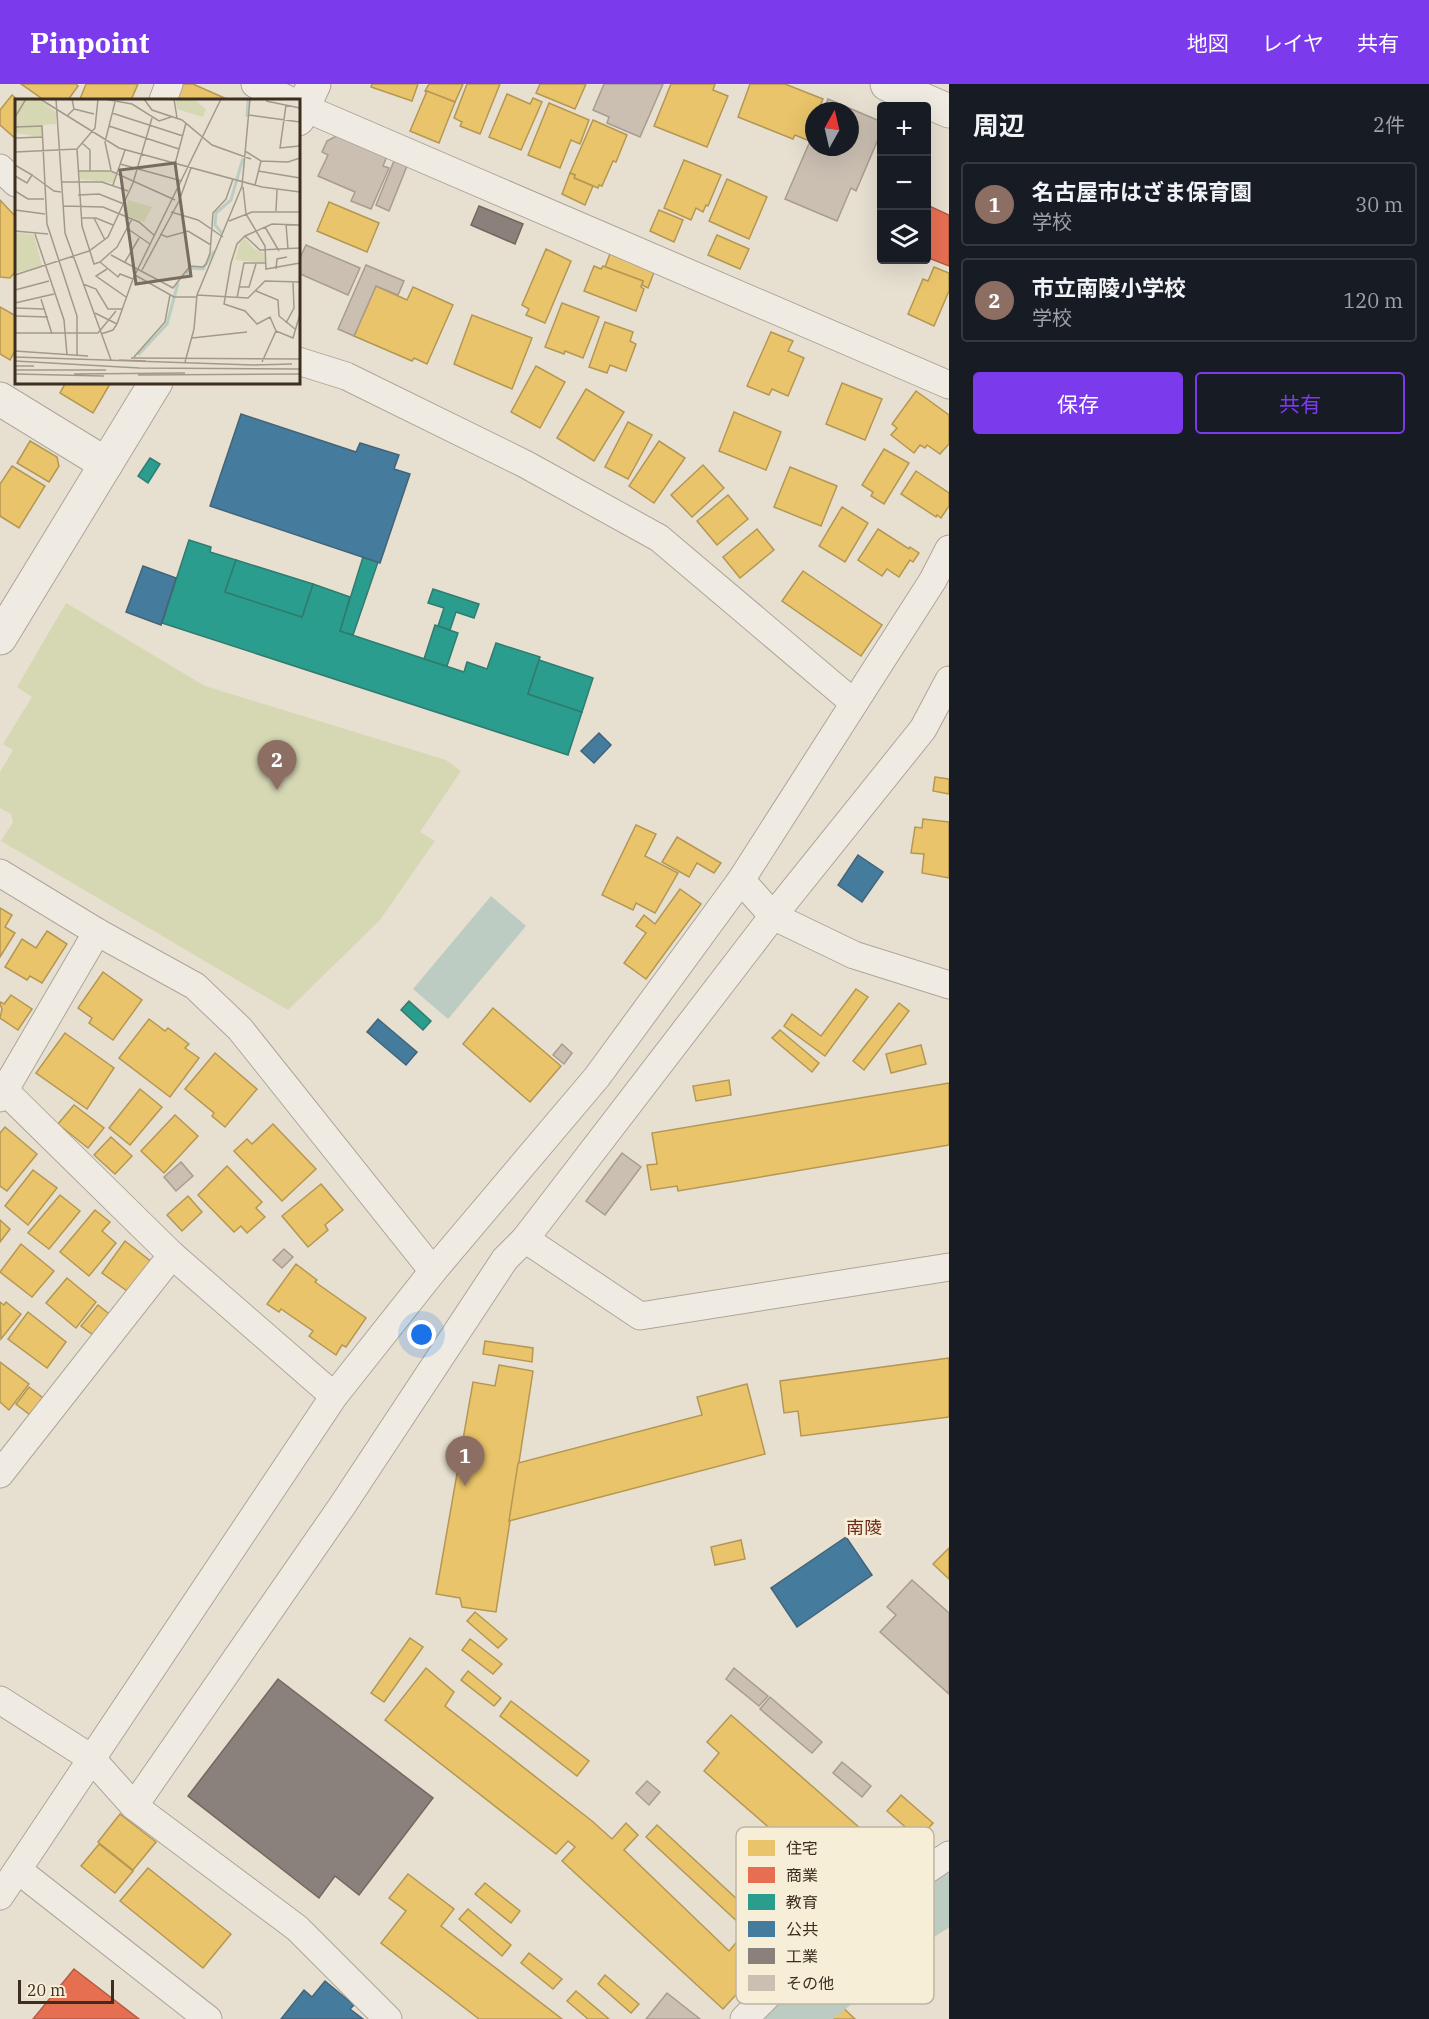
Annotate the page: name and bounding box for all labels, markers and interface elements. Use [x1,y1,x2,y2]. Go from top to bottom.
text: Pinpoint [30,24,150,61]
text: 地図 [1187,29,1229,57]
text: レイヤ [1262,29,1324,57]
text: 共有 [1357,29,1399,57]
inset map [15,99,300,384]
north arrow [805,102,859,156]
map controls [877,102,931,264]
button: + [877,102,931,156]
text: 周辺 [973,108,1025,142]
text: 2件 [1373,111,1405,138]
button: − [877,156,931,210]
text: 名古屋市はざま保育園 [1032,177,1252,206]
text: 1 [989,191,1001,218]
text: 30 m [1355,191,1403,218]
text: 学校 [1032,208,1072,235]
button: layers [877,210,931,264]
text: 市立南陵小学校 [1032,273,1186,302]
text: 2 [989,287,1001,314]
text: 120 m [1343,287,1403,314]
text: 学校 [1032,304,1072,331]
button: 保存 [973,372,1183,434]
button: 共有 [1195,372,1405,434]
pin: 2 [258,740,296,790]
your location [407,1320,436,1349]
pin: 1 [446,1436,484,1486]
district label: 南陵 [846,1516,882,1539]
legend [736,1827,934,2004]
text: 住宅 [786,1838,818,1858]
text: 商業 [786,1865,818,1885]
text: 教育 [786,1892,818,1912]
text: 公共 [786,1919,818,1939]
text: 工業 [786,1946,818,1966]
text: その他 [786,1973,834,1993]
scale bar [18,1977,114,2004]
text: 20 m [27,1980,65,2000]

